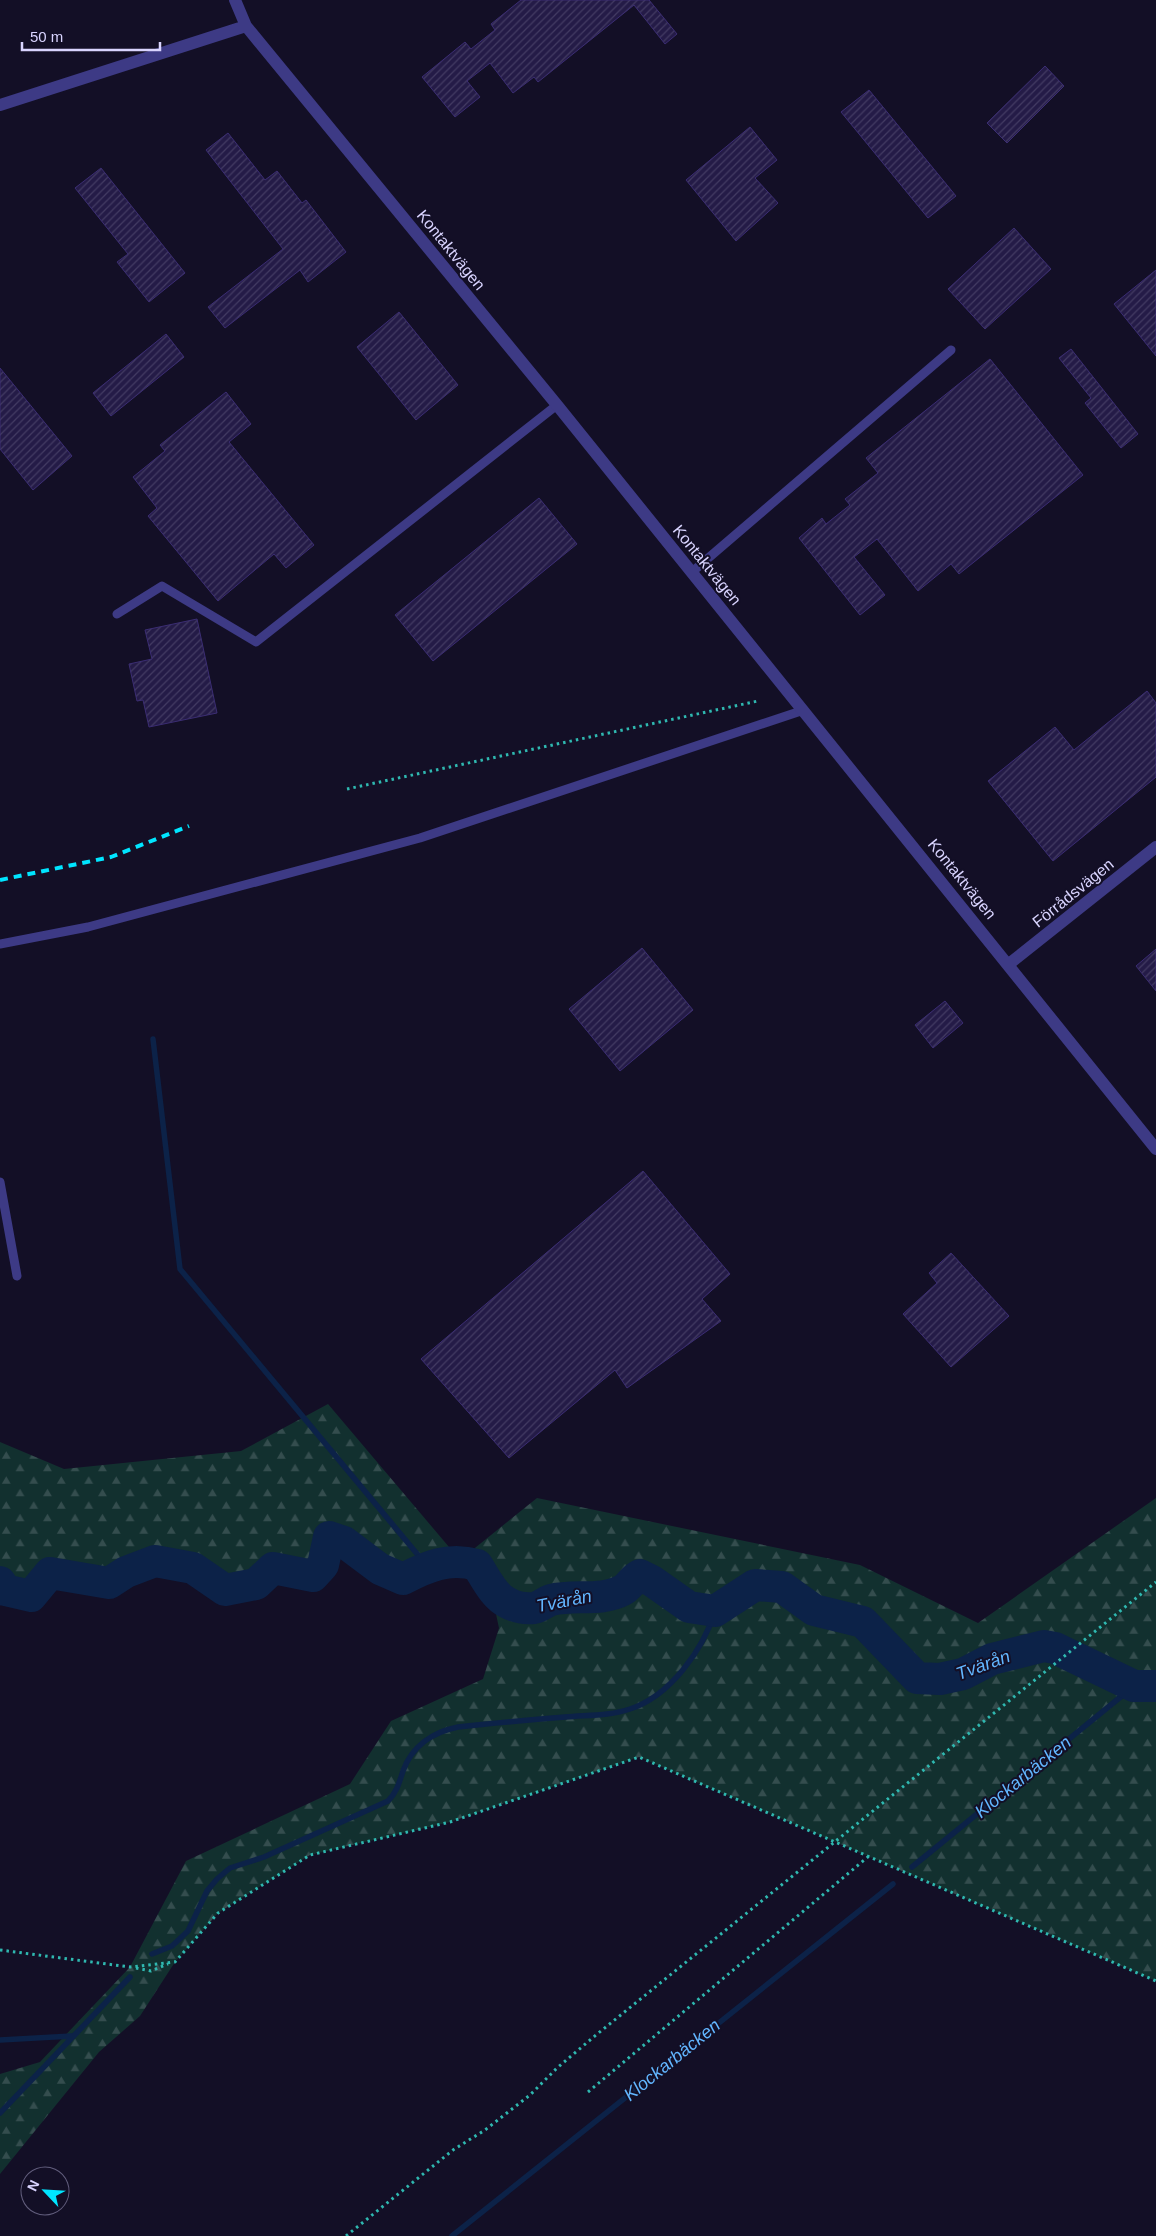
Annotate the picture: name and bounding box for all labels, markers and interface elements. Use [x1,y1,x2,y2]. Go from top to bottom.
scale bar [22,20,160,52]
text: 50 m [30,28,63,45]
street label: Kontaktvägen [414,207,488,293]
street label: Kontaktvägen [670,522,744,608]
street label: Kontaktvägen [925,836,999,922]
street label: Förrådsvägen [1029,855,1117,931]
water label: Tvärån [535,1586,593,1616]
water label: Tvärån [953,1646,1013,1684]
water label: Klockarbäcken [971,1732,1075,1822]
water label: Klockarbäcken [620,2015,724,2105]
north arrow [20,2166,70,2216]
text: N [24,2178,43,2193]

